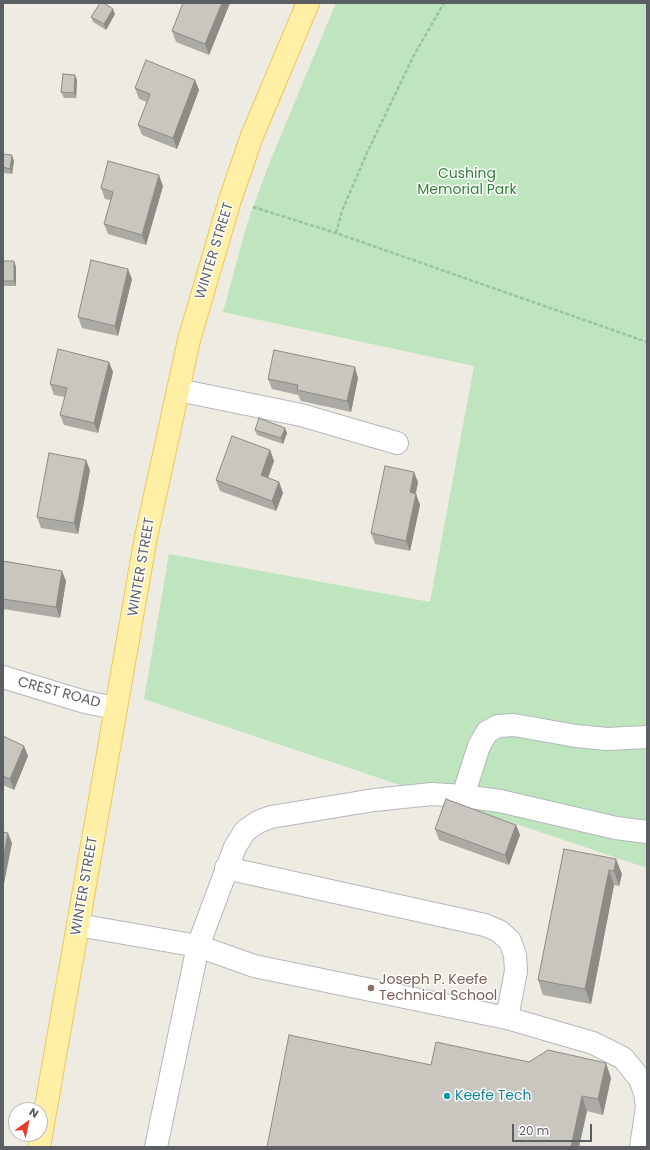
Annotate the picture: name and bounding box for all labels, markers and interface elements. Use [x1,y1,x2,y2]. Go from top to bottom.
park label: Cushing Memorial Park [417,166,517,198]
street label: WINTER STREET [192,201,238,301]
street label: WINTER STREET [125,516,159,618]
street label: CREST ROAD [16,674,102,712]
street label: WINTER STREET [68,835,102,937]
place label: Joseph P. Keefe Technical School [379,972,497,1004]
marker: Joseph P. Keefe Technical School [366,983,376,993]
place label: Keefe Tech [455,1088,531,1104]
marker: Keefe Tech [442,1091,452,1101]
north arrow [8,1102,48,1142]
text: N [26,1104,42,1122]
scale bar [514,1116,594,1142]
text: 20 m [519,1122,549,1139]

